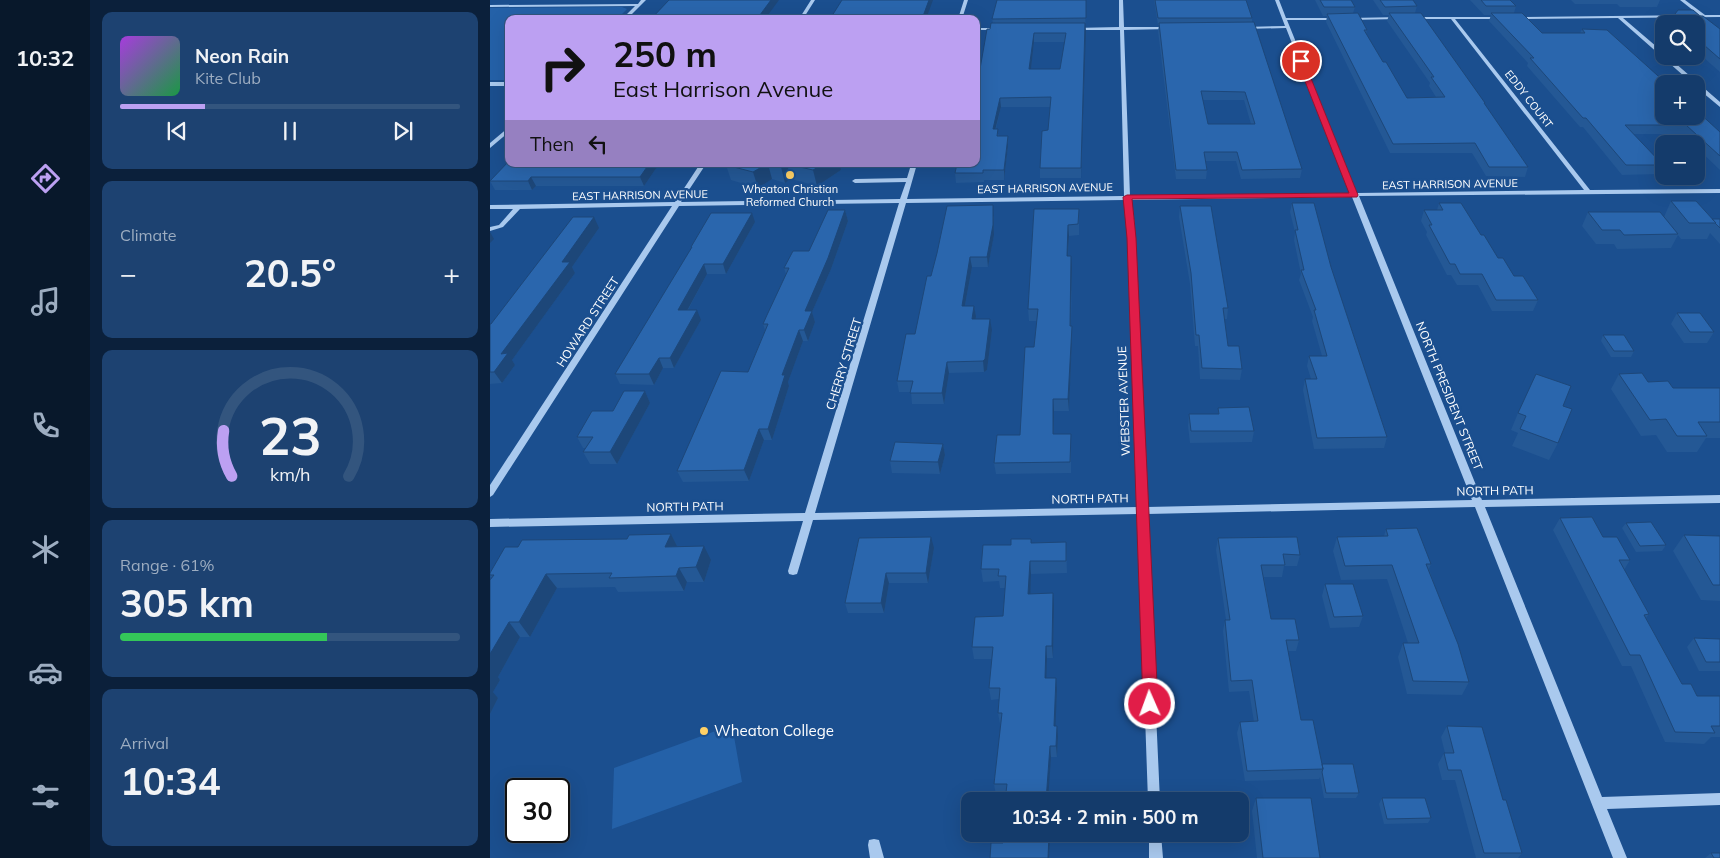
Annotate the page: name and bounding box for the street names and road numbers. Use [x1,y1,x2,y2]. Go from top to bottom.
street label: EDDY COURT [1502,67,1556,131]
street label: EAST HARRISON AVENUE [1382,176,1518,192]
street label: EAST HARRISON AVENUE [977,180,1113,196]
street label: EAST HARRISON AVENUE [572,187,708,203]
street label: HOWARD STREET [553,273,623,370]
street label: CHERRY STREET [822,315,865,412]
street label: NORTH PRESIDENT STREET [1413,319,1486,473]
street label: WEBSTER AVENUE [1114,346,1133,456]
street label: NORTH PATH [1456,482,1534,499]
street label: NORTH PATH [1051,490,1129,507]
street label: NORTH PATH [646,498,724,515]

